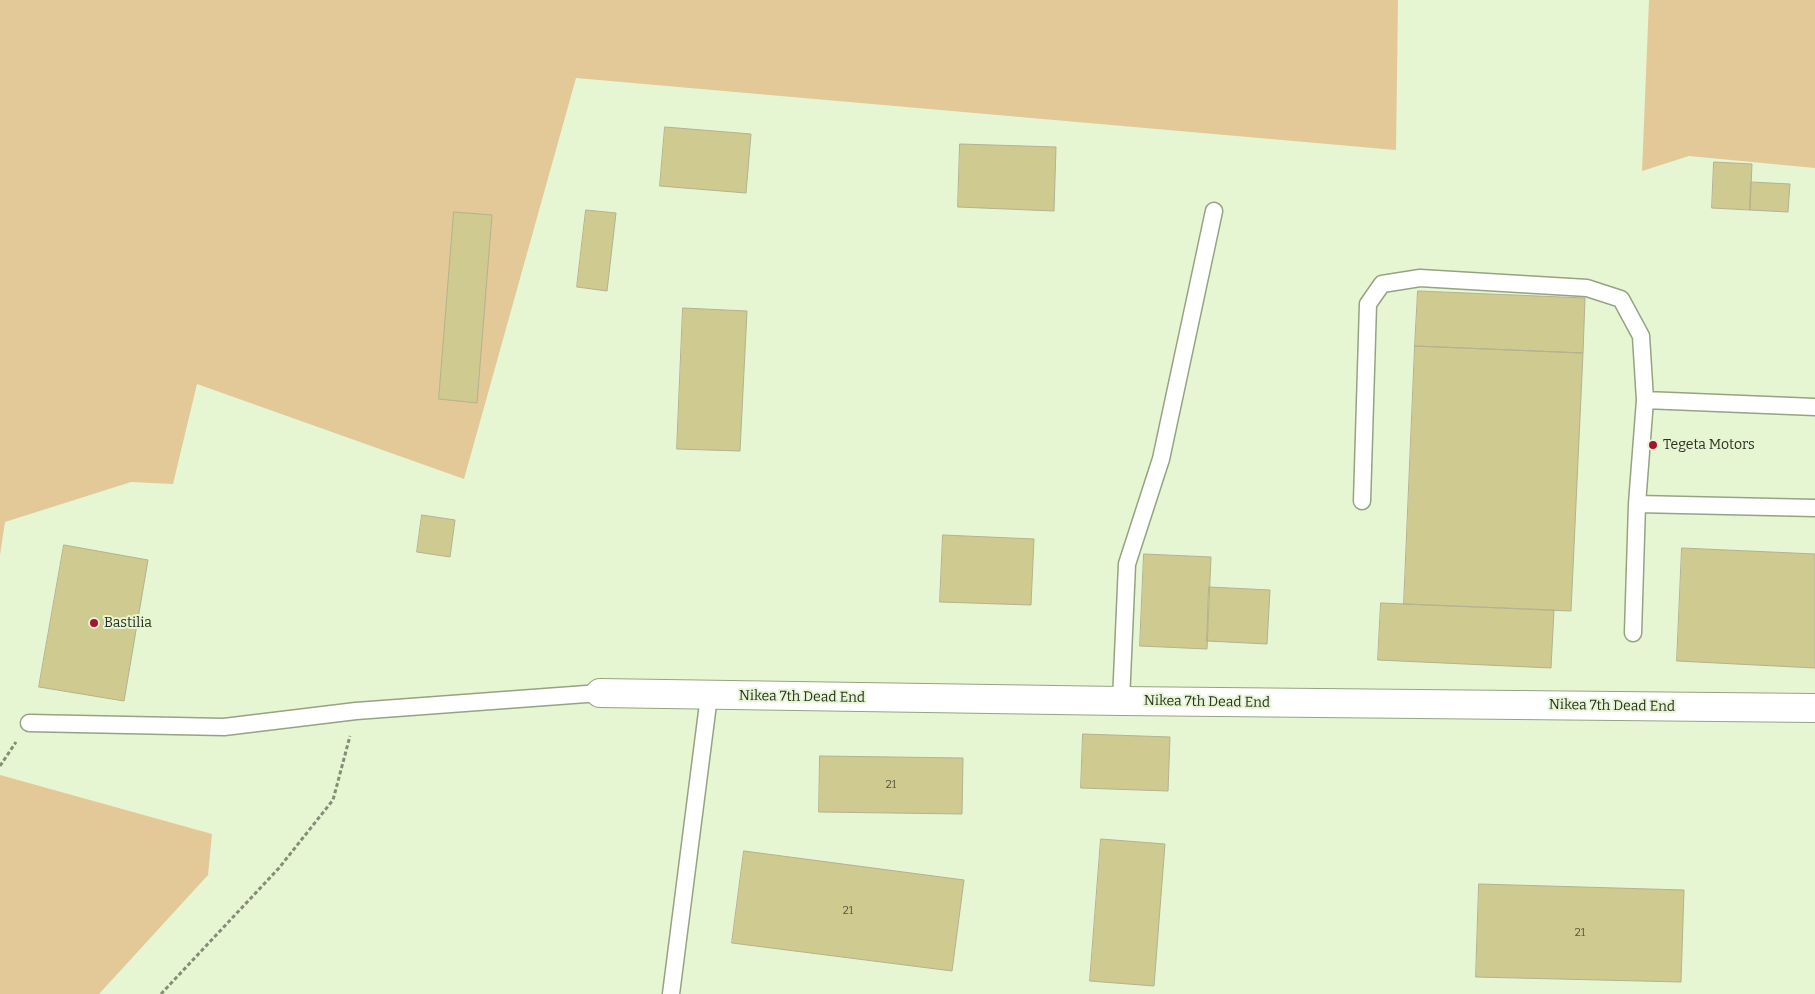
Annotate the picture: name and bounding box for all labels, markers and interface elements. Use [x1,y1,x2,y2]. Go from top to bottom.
place label: Tegeta Motors [1663,437,1755,453]
marker: Tegeta Motors [1647,439,1659,451]
place label: Bastilia [104,615,152,631]
marker: Bastilia [88,617,100,629]
street label: Nikea 7th Dead End [739,687,865,707]
street label: Nikea 7th Dead End [1144,692,1270,712]
street label: Nikea 7th Dead End [1549,696,1675,716]
house number: 21 [886,778,896,792]
house number: 21 [843,904,853,918]
house number: 21 [1575,926,1585,940]

